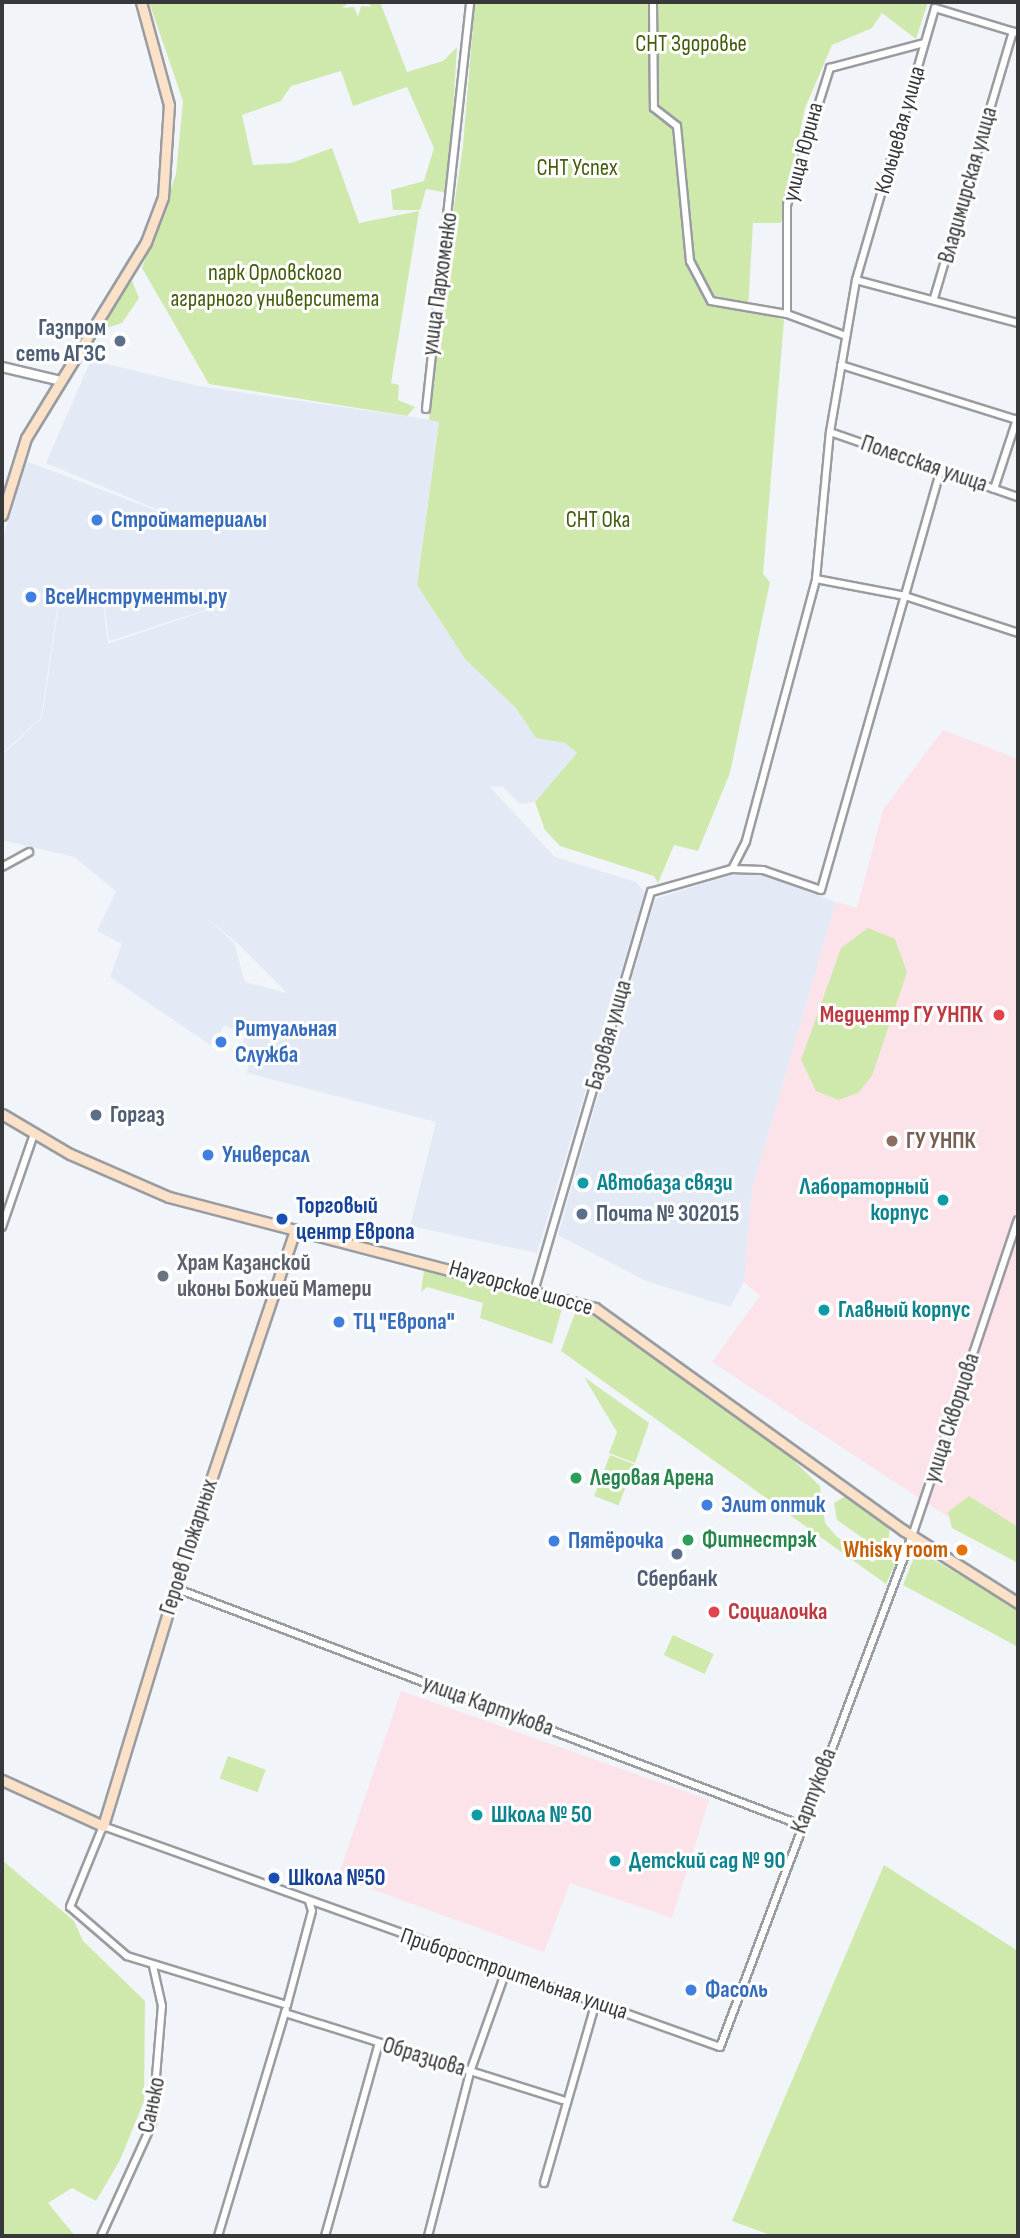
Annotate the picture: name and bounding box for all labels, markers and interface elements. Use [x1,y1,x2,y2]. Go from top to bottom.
park label: СНТ Здоровье [635,30,747,58]
street label: Кольцевая улица [869,63,931,197]
street label: улица Юрина [777,99,829,205]
street label: Владимирская улица [933,104,1003,266]
park label: СНТ Успех [536,154,618,182]
street label: улица Пархоменко [416,211,464,357]
park label: парк Орловского аграрного университета [171,259,379,313]
place label: Газпром сеть АГЗС [16,314,106,368]
marker: Газпром сеть АГЗС [112,333,128,349]
street label: Полесская улица [857,429,991,499]
place label: Стройматериалы [111,506,267,534]
park label: СНТ Ока [566,506,630,534]
marker: Стройматериалы [89,512,105,528]
place label: ВсеИнструменты.ру [45,583,227,611]
marker: ВсеИнструменты.ру [23,589,39,605]
street label: Базовая улица [580,977,638,1093]
place label: Медцентр ГУ УНПК [820,1001,983,1029]
marker: Медцентр ГУ УНПК [989,1005,1009,1025]
place label: Ритуальная Служба [235,1015,337,1069]
marker: Ритуальная Служба [213,1034,229,1050]
place label: Горгаз [110,1101,165,1129]
marker: Горгаз [88,1107,104,1123]
place label: ГУ УНПК [906,1127,976,1155]
marker: ГУ УНПК [884,1133,900,1149]
place label: Универсал [222,1141,310,1169]
marker: Универсал [200,1147,216,1163]
place label: Автобаза связи [597,1169,733,1197]
place label: Лабораторный корпус [800,1173,929,1227]
marker: Автобаза связи [575,1175,591,1191]
place label: Торговый центр Европа [296,1192,415,1246]
marker: Лабораторный корпус [935,1192,951,1208]
place label: Почта № 302015 [596,1200,739,1228]
marker: Почта № 302015 [574,1206,590,1222]
marker: Торговый центр Европа [274,1211,290,1227]
place label: Храм Казанской иконы Божией Матери [177,1249,371,1303]
street label: Наугорское шоссе [446,1254,596,1322]
marker: Храм Казанской иконы Божией Матери [155,1268,171,1284]
place label: Главный корпус [838,1296,970,1324]
marker: Главный корпус [816,1302,832,1318]
place label: ТЦ "Европа" [353,1308,455,1336]
marker: ТЦ "Европа" [331,1314,347,1330]
street label: улица Скворцова [918,1350,986,1486]
place label: Ледовая Арена [590,1464,714,1492]
marker: Ледовая Арена [568,1470,584,1486]
street label: Героев Пожарных [154,1476,224,1618]
place label: Элит оптик [721,1491,825,1519]
marker: Элит оптик [699,1497,715,1513]
place label: Фитнестрэк [702,1526,817,1554]
place label: Пятёрочка [568,1527,664,1555]
marker: Фитнестрэк [680,1532,696,1548]
marker: Пятёрочка [546,1533,562,1549]
place label: Whisky room [843,1536,948,1564]
marker: Whisky room [954,1542,970,1558]
marker: Сбербанк [669,1546,685,1562]
place label: Сбербанк [637,1565,717,1593]
place label: Социалочка [728,1598,827,1626]
marker: Социалочка [706,1604,722,1620]
street label: улица Картукова [419,1670,557,1742]
street label: Картукова [785,1745,843,1837]
place label: Школа № 50 [491,1801,592,1829]
marker: Школа № 50 [469,1807,485,1823]
place label: Детский сад № 90 [629,1847,785,1875]
marker: Детский сад № 90 [607,1853,623,1869]
place label: Школа №50 [288,1864,385,1892]
marker: Школа №50 [266,1870,282,1886]
street label: Приборостроительная улица [397,1922,631,2026]
place label: Фасоль [705,1976,768,2004]
marker: Фасоль [683,1982,699,1998]
street label: Образцова [379,2031,469,2083]
street label: Санько [133,2075,171,2135]

